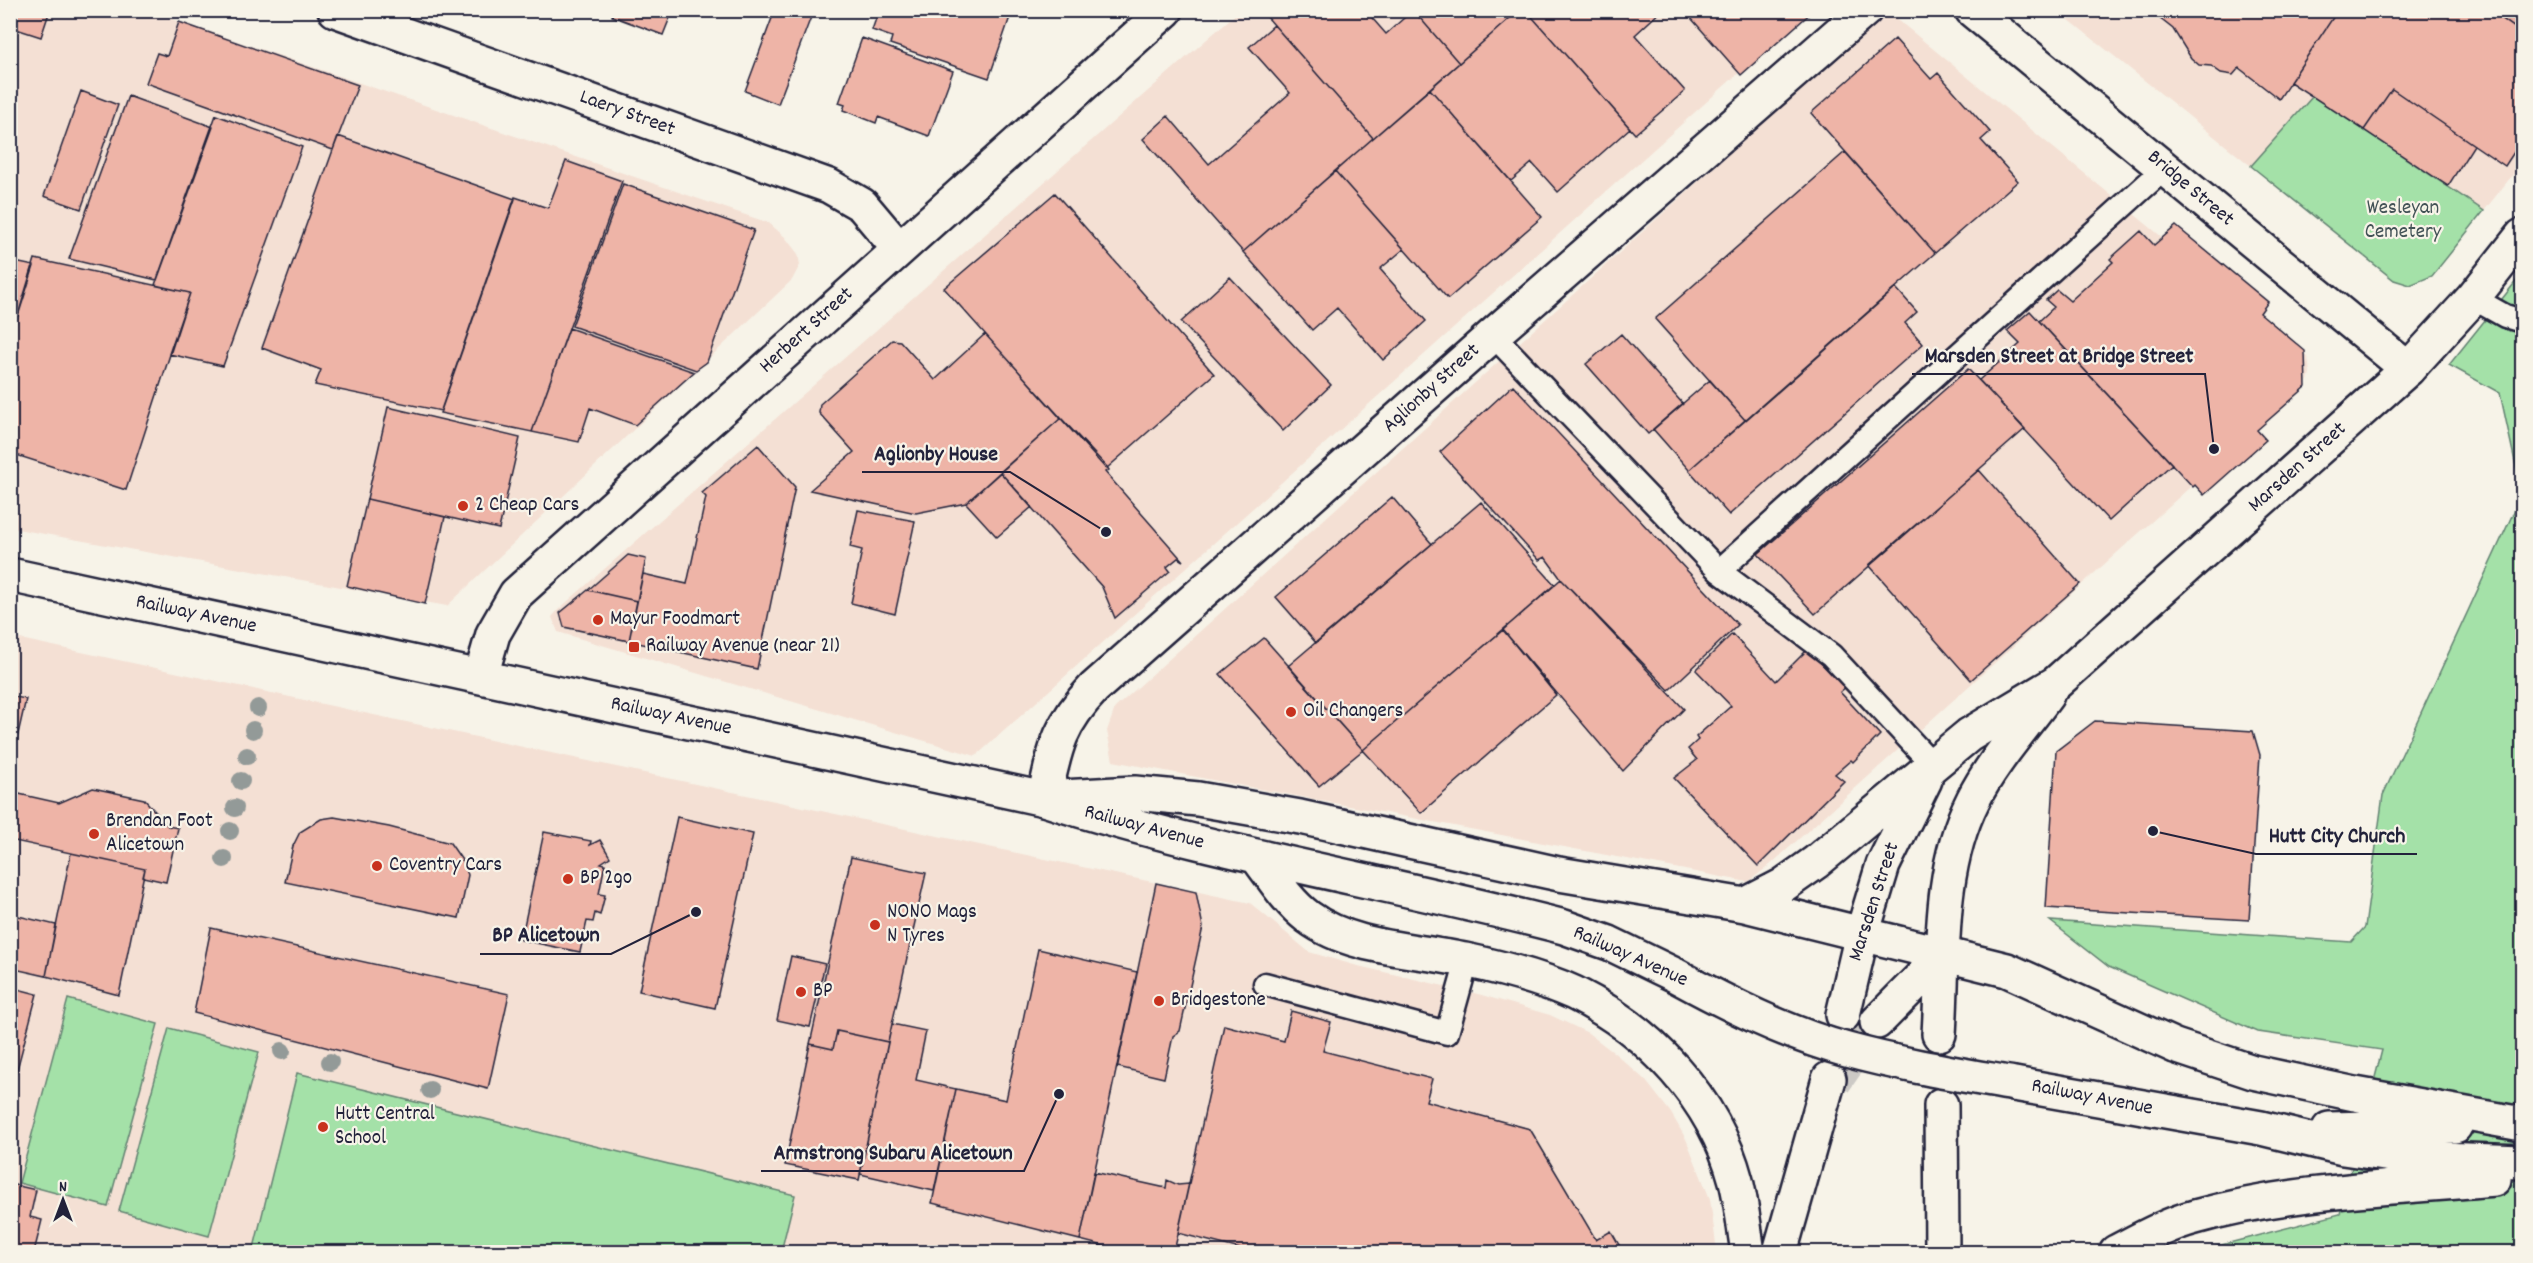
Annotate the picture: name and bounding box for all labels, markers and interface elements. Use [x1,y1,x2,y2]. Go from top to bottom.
street label: Laery Street [575,83,679,145]
street label: Bridge Street [2140,144,2240,235]
park label: Wesleyan Cemetery [2365,194,2442,248]
street label: Herbert Street [753,280,861,381]
callout: Marsden Street at Bridge Street [1912,334,2205,374]
street label: Aglionby Street [1377,337,1488,441]
text: Marsden Street at Bridge Street [1925,342,2194,373]
street label: Marsden Street [2242,415,2354,520]
callout: Aglionby House [862,432,1010,472]
text: Aglionby House [874,440,998,471]
place label: 2 Cheap Cars [475,491,579,521]
marker: 2 Cheap Cars [456,499,470,513]
street label: Railway Avenue [133,588,259,642]
place label: Mayur Foodmart [610,605,740,635]
marker: Mayur Foodmart [591,613,605,627]
place label: Railway Avenue (near 21) [646,632,840,662]
marker: Railway Avenue (near 21) [627,640,641,654]
street label: Railway Avenue [608,690,734,744]
place label: Oil Changers [1303,697,1403,727]
marker: Oil Changers [1284,705,1298,719]
street label: Railway Avenue [1081,798,1207,858]
place label: Brendan Foot Alicetown [106,807,213,861]
callout: Hutt City Church [2256,814,2417,854]
text: Hutt City Church [2269,822,2405,853]
marker: Brendan Foot Alicetown [87,827,101,841]
street label: Marsden Street [1842,838,1908,965]
place label: Coventry Cars [389,851,502,881]
marker: Coventry Cars [370,859,384,873]
place label: BP 2go [580,864,632,894]
marker: BP 2go [561,872,575,886]
place label: NONO Mags N Tyres [887,898,977,952]
callout: BP Alicetown [480,914,611,954]
marker: NONO Mags N Tyres [868,918,882,932]
street label: Railway Avenue [1568,918,1692,996]
text: BP Alicetown [492,921,600,952]
place label: BP [813,977,833,1007]
marker: BP [794,985,808,999]
place label: Bridgestone [1171,986,1266,1016]
marker: Bridgestone [1152,994,1166,1008]
street label: Railway Avenue [2029,1072,2155,1124]
place label: Hutt Central School [335,1100,435,1154]
marker: Hutt Central School [316,1120,330,1134]
callout: Armstrong Subaru Alicetown [761,1131,1024,1171]
text: Armstrong Subaru Alicetown [773,1139,1013,1170]
north arrow [33,1170,93,1230]
text: N [59,1176,67,1199]

